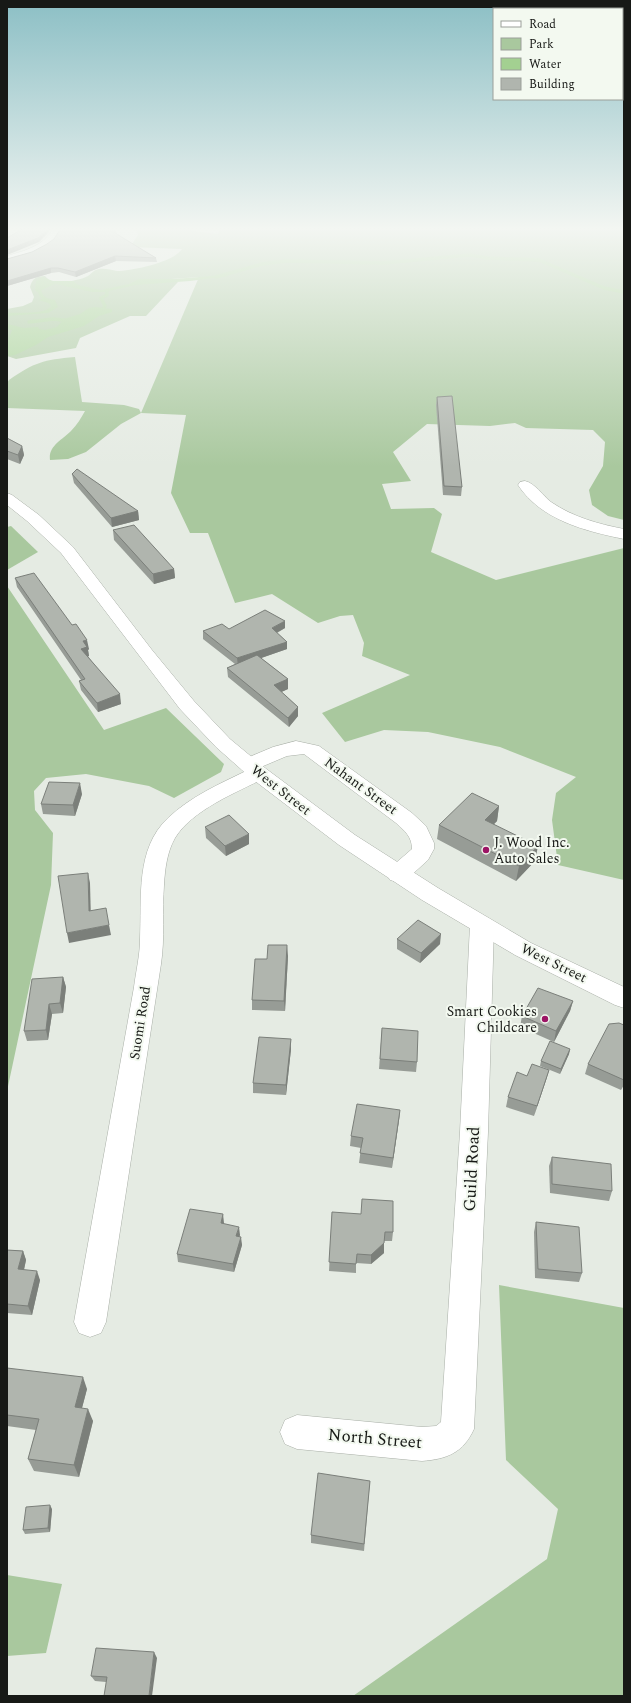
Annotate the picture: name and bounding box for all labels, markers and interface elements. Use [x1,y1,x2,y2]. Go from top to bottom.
legend [493,8,623,100]
text: Road [529,15,556,34]
text: Park [529,35,554,54]
text: Water [529,55,561,74]
text: Building [529,75,575,94]
street label: Nahant Street [320,752,402,820]
street label: West Street [246,760,316,820]
place label: J. Wood Inc. Auto Sales [494,832,570,869]
marker: J. Wood Inc. Auto Sales [481,845,491,855]
street label: West Street [517,938,591,988]
street label: Suomi Road [124,985,156,1061]
place label: Smart Cookies Childcare [447,1001,537,1038]
marker: Smart Cookies Childcare [540,1014,550,1024]
street label: Guild Road [457,1126,487,1212]
street label: North Street [327,1422,423,1456]

